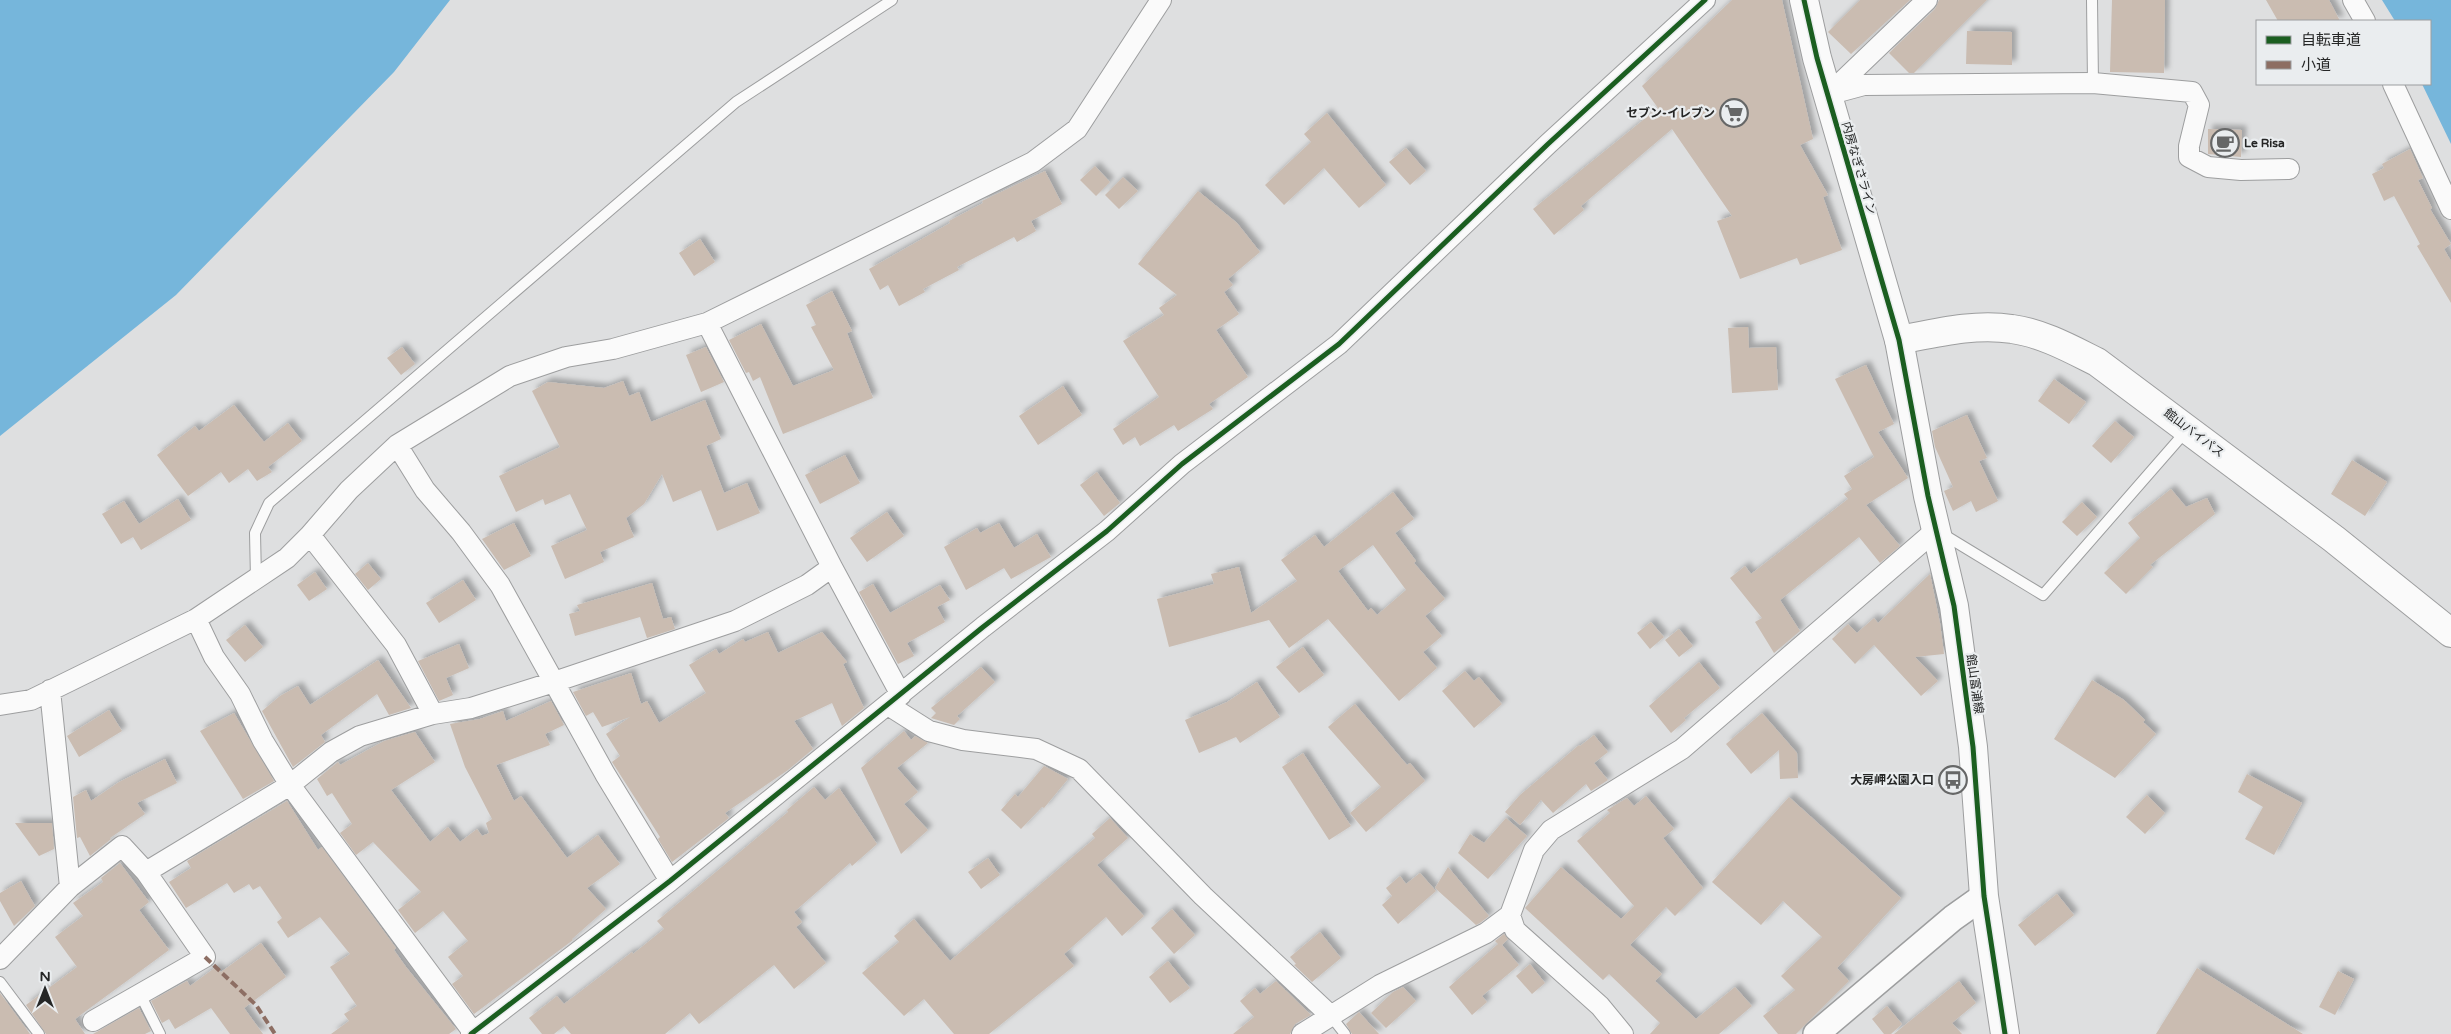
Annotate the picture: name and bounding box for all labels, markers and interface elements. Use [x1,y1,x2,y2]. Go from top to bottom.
legend [2256,20,2431,85]
text: 自転車道 [2301,31,2361,49]
text: 小道 [2301,56,2331,74]
supermarket icon: セブン-イレブン [1719,98,1749,128]
place label: セブン-イレブン [1626,106,1715,120]
street label: 内房なぎさライン [1839,120,1879,216]
cafe icon: Le Risa [2210,128,2240,158]
place label: Le Risa [2244,136,2285,150]
street label: 館山バイパス [2161,406,2227,460]
street label: 館山富浦線 [1964,653,1986,715]
bus stop icon: 大房岬公園入口 [1938,765,1968,795]
place label: 大房岬公園入口 [1850,773,1934,787]
north arrow [20,964,70,1014]
text: N [39,968,51,985]

